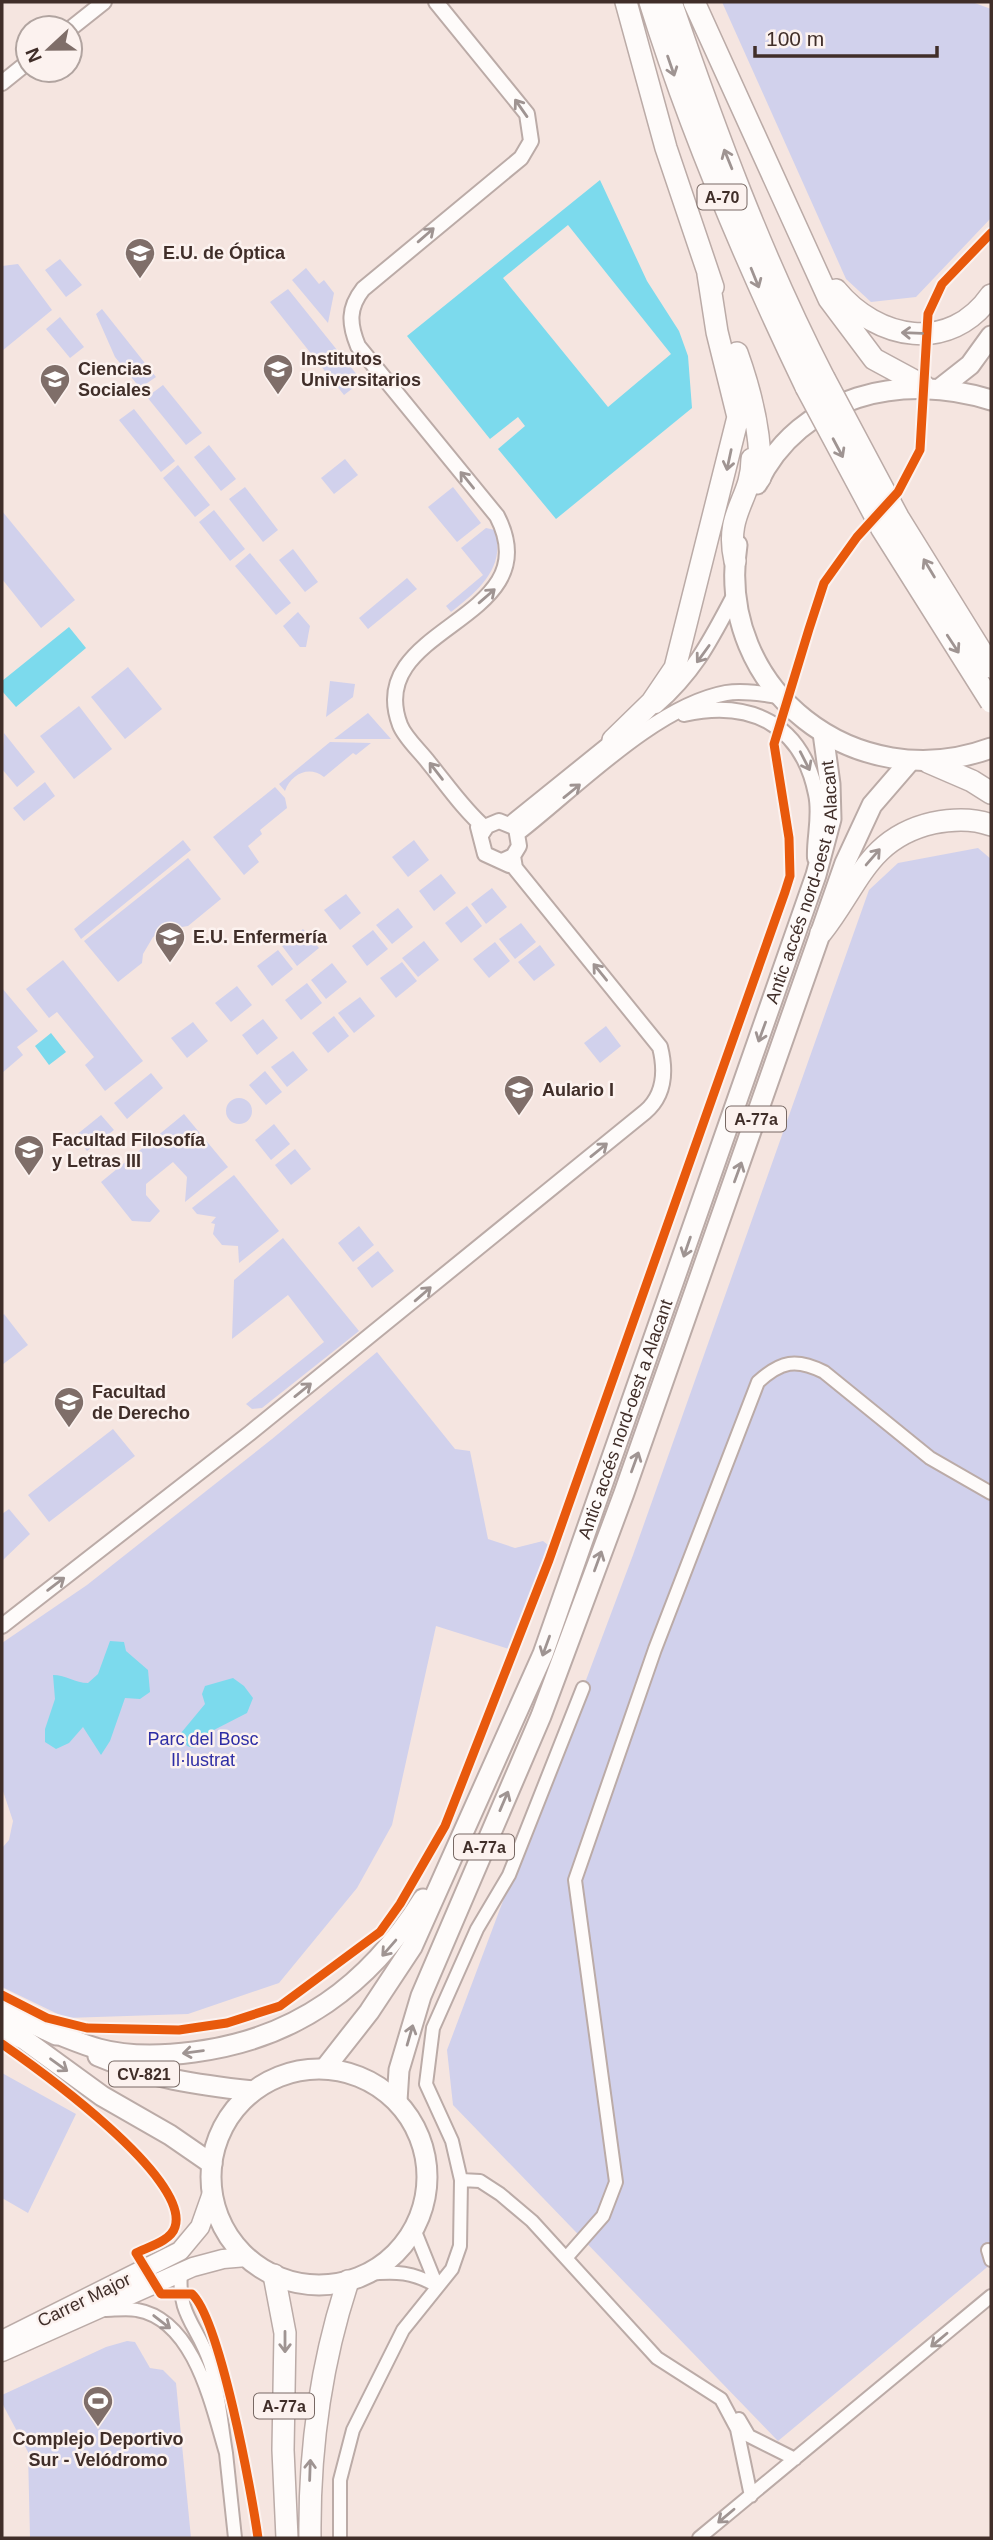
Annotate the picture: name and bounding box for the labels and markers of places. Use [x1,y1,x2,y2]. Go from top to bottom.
school or university icon: E.U. de Óptica [123,236,157,280]
place label: E.U. de Óptica [163,242,286,263]
place label: Institutos Universitarios [301,349,421,390]
school or university icon: Institutos Universitarios [261,352,295,396]
place label: Ciencias Sociales [78,359,152,400]
school or university icon: Ciencias Sociales [38,362,72,406]
school or university icon: E.U. Enfermería [153,920,187,964]
place label: E.U. Enfermería [193,927,328,947]
school or university icon: Aulario I [502,1073,536,1117]
place label: Aulario I [542,1080,614,1100]
place label: Facultad Filosofía y Letras III [52,1130,206,1171]
school or university icon: Facultad Filosofía y Letras III [12,1133,46,1177]
place label: Facultad de Derecho [92,1382,190,1423]
school or university icon: Facultad de Derecho [52,1385,86,1429]
sports icon: Complejo Deportivo Sur - Velódromo [81,2384,115,2428]
place label: Complejo Deportivo Sur - Velódromo [12,2429,184,2470]

